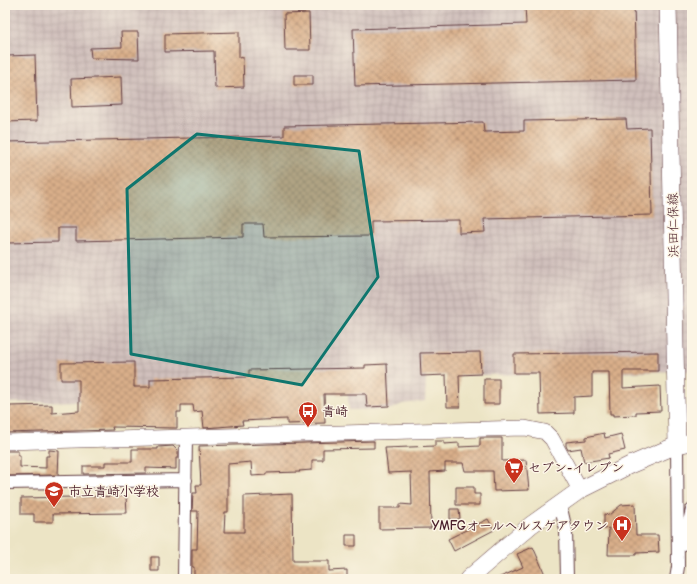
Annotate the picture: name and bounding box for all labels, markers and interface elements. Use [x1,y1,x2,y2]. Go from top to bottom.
street label: 浜田仁保線 [665,191,681,258]
bus stop icon: 青崎 [297,400,319,428]
place label: 青崎 [322,404,348,419]
supermarket icon: セブン-イレブン [503,456,525,484]
place label: セブン-イレブン [528,460,624,475]
school or university icon: 市立青崎小学校 [43,480,65,508]
place label: 市立青崎小学校 [68,484,159,499]
hospital icon: YMFGオールヘルスケアタウン [611,514,633,542]
place label: YMFGオールヘルスケアタウン [432,518,608,533]

